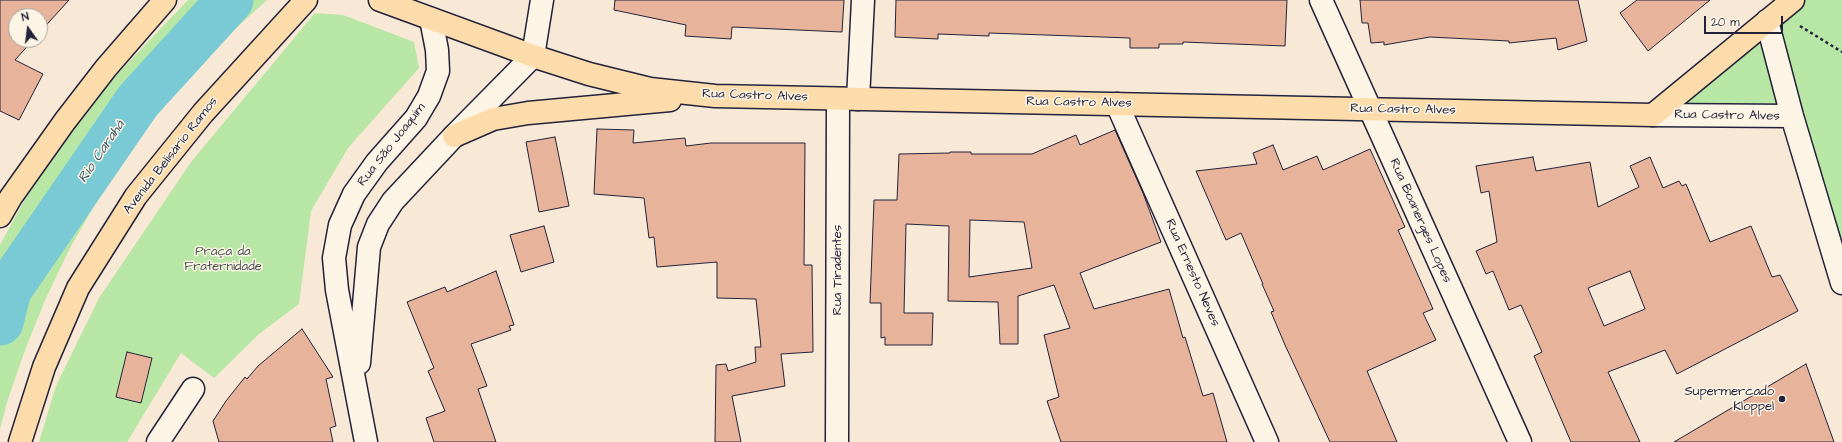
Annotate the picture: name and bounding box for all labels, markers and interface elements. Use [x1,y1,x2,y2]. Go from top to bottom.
north arrow [8,8,48,48]
scale bar [1706,8,1785,34]
text: N [20,9,30,25]
text: 20 m [1711,14,1740,31]
street label: Rua Castro Alves [702,86,808,106]
street label: Avenida Belisário Ramos [121,94,221,218]
street label: Rua Castro Alves [1026,94,1132,112]
street label: Rua São Joaquim [355,100,429,190]
street label: Rua Castro Alves [1350,101,1456,119]
street label: Rua Castro Alves [1674,107,1780,125]
water label: Rio Carahá [75,118,129,186]
street label: Rua Boanerges Lopes [1386,157,1454,285]
street label: Rua Ernesto Neves [1161,217,1223,329]
street label: Rua Tiradentes [830,225,846,315]
park label: Praça da Fraternidade [184,244,262,275]
place label: Supermercado Kloppel [1684,384,1774,415]
marker: Supermercado Kloppel [1777,394,1787,404]

